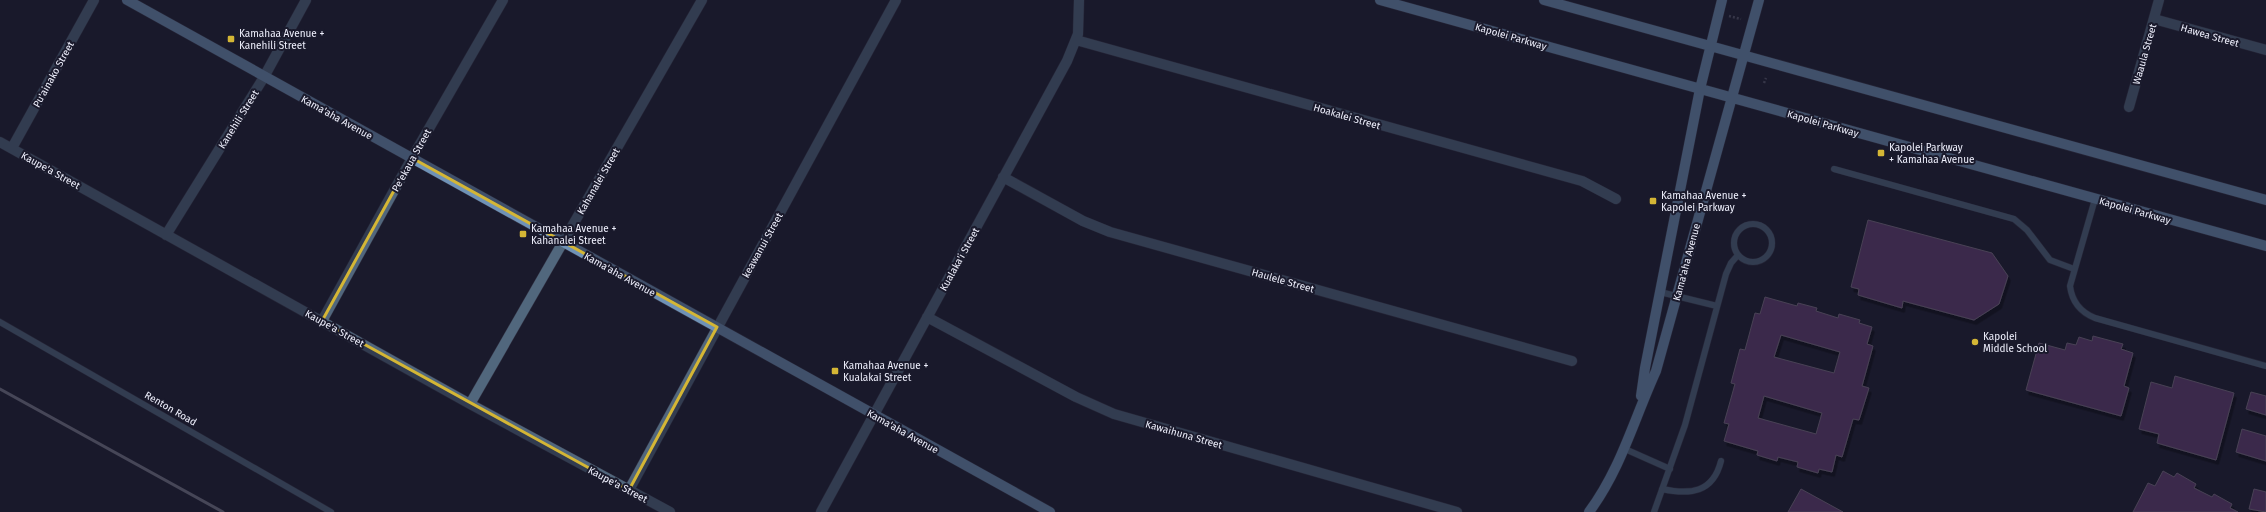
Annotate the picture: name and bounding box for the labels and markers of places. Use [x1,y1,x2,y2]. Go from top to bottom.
place label: Kamahaa Avenue + Kanehili Street [239,28,324,52]
marker: Kamahaa Avenue + Kanehili Street [226,34,236,44]
place label: Kapolei Parkway + Kamahaa Avenue [1889,142,1974,166]
marker: Kapolei Parkway + Kamahaa Avenue [1876,148,1886,158]
place label: Kamahaa Avenue + Kapolei Parkway [1661,190,1746,214]
marker: Kamahaa Avenue + Kapolei Parkway [1648,196,1658,206]
place label: Kamahaa Avenue + Kahanalei Street [531,223,616,247]
marker: Kamahaa Avenue + Kahanalei Street [518,229,528,239]
place label: Kapolei Middle School [1983,331,2047,355]
marker: Kapolei Middle School [1970,337,1980,347]
place label: Kamahaa Avenue + Kualakai Street [843,360,928,384]
marker: Kamahaa Avenue + Kualakai Street [830,366,840,376]

